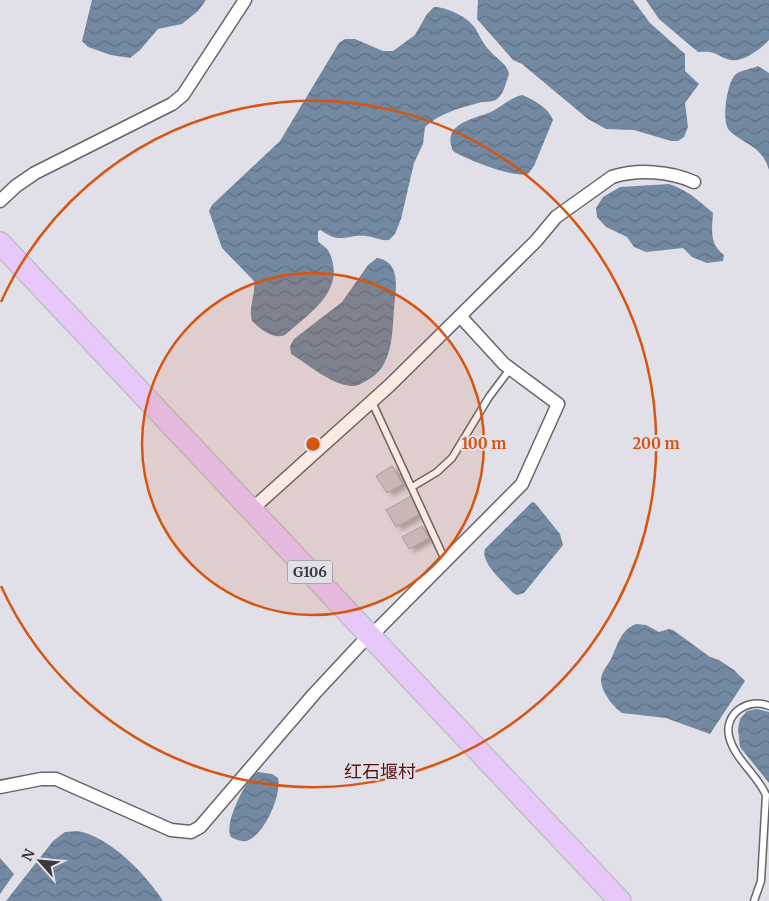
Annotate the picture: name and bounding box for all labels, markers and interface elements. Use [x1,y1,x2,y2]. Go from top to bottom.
text: 100 m [462,434,506,453]
text: 200 m [632,434,680,453]
centre of rings [304,435,322,453]
road number: G106 [288,560,332,584]
district label: 红石堰村 [344,760,416,783]
north arrow [15,836,65,886]
text: N [18,846,39,864]

